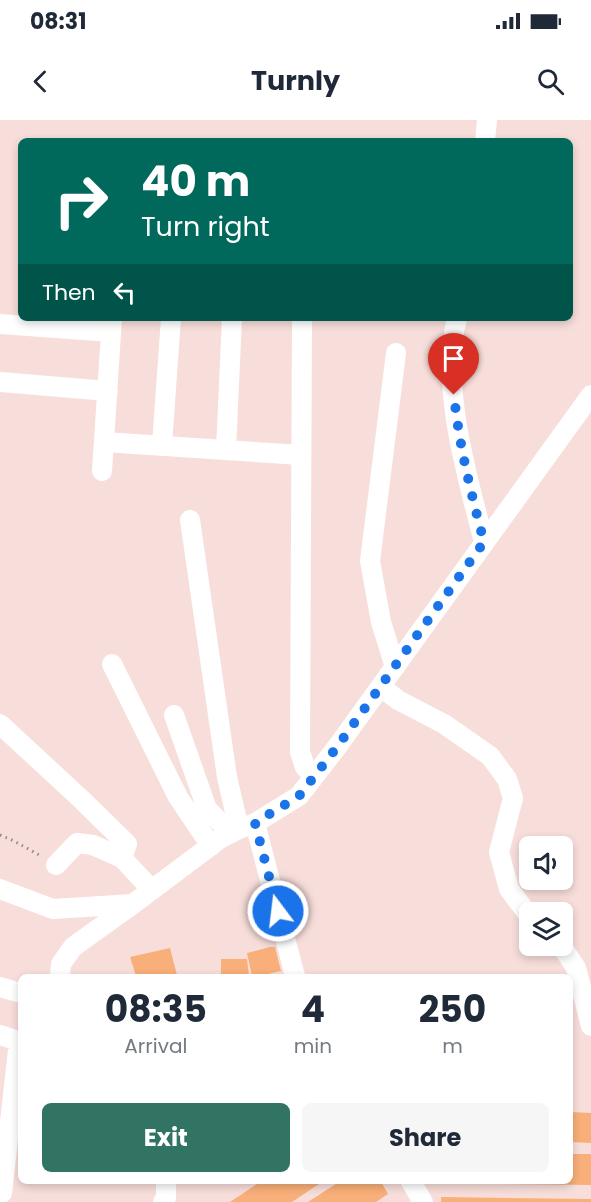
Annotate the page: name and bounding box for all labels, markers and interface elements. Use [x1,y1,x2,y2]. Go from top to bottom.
text: 08:31 [30,6,86,37]
text: Turnly [251,62,340,99]
icon: back [24,65,57,98]
icon: search [534,65,567,98]
text: 40 m [141,152,250,211]
icon: right [42,162,120,240]
text: Turn right [141,208,270,245]
icon: left [108,276,141,309]
text: Then [42,277,96,308]
pin [428,333,479,395]
icon: arrive [437,342,470,375]
map controls [519,836,573,956]
button: sound [519,836,573,890]
position arrow [246,879,310,943]
button: layers [519,902,573,956]
text: 08:35 [105,984,207,1035]
text: 4 [301,984,325,1035]
text: 250 [419,984,486,1035]
text: Arrival [124,1032,187,1060]
text: min [294,1032,332,1060]
text: m [442,1032,463,1060]
button: Exit [42,1103,290,1172]
button: Share [302,1103,549,1172]

